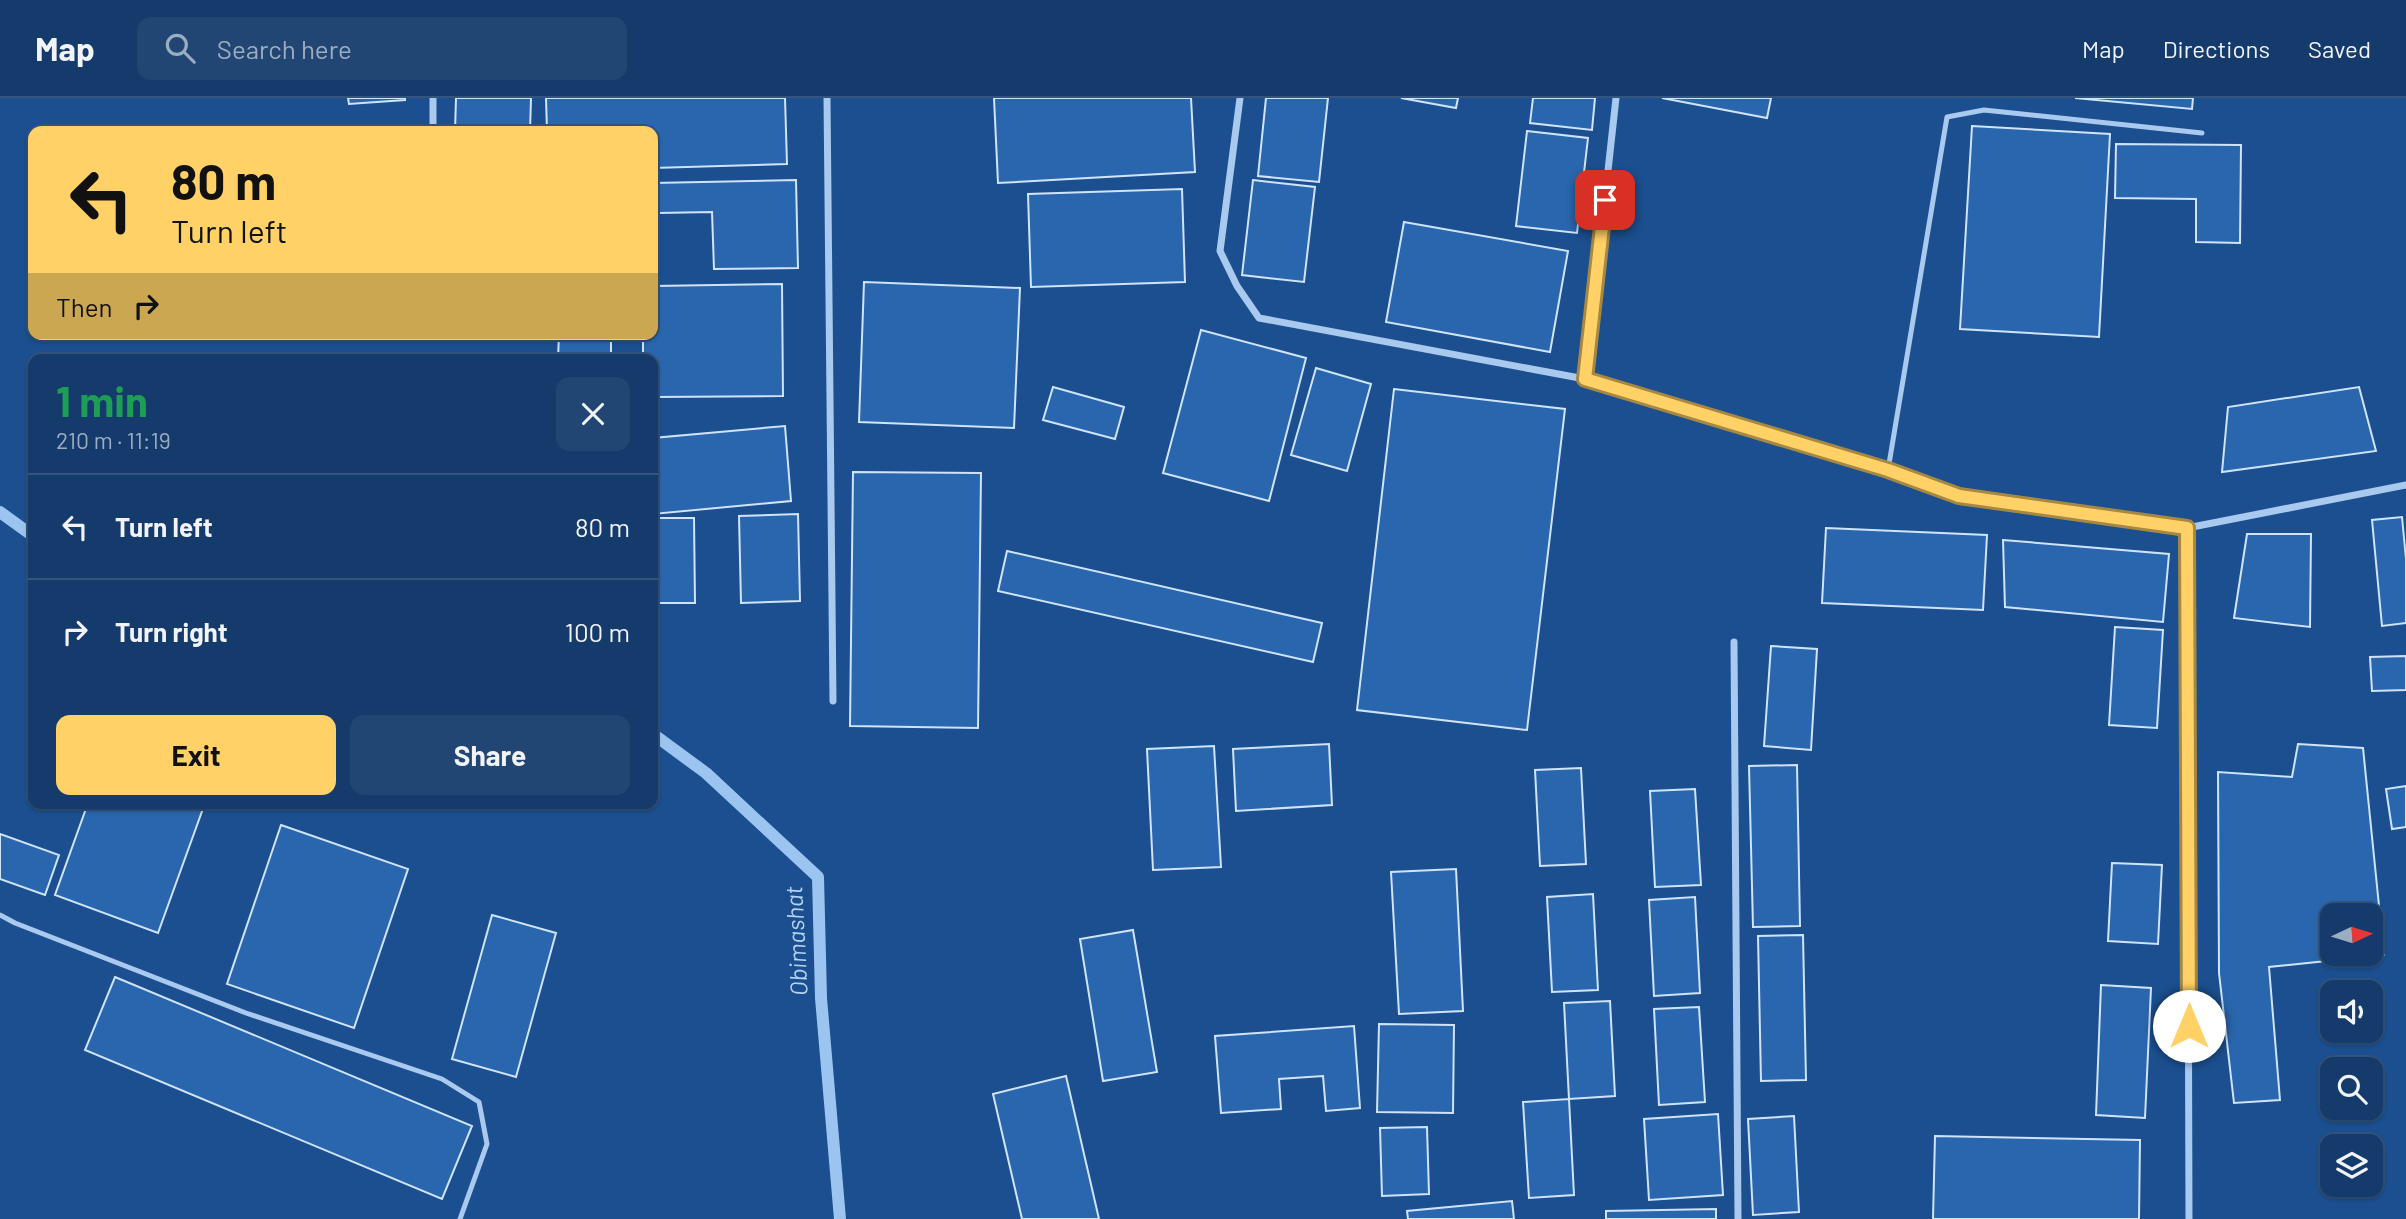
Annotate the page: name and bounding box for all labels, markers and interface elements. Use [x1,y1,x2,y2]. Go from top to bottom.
search box [137,17,627,80]
text: Map [35,28,95,68]
icon: search [161,29,199,67]
text: Search here [217,33,352,64]
text: Map [2082,34,2125,63]
text: Directions [2163,34,2270,63]
text: Saved [2308,34,2371,63]
text: 80 m [171,151,276,210]
icon: left [56,154,147,245]
pin [1575,170,1635,230]
icon: arrive [1586,181,1624,219]
text: Turn left [171,211,288,249]
icon: right [127,287,165,325]
text: Then [56,291,113,322]
text: 1 min [56,375,148,425]
button: close [556,377,630,451]
text: 210 m · 11:19 [56,426,171,454]
icon: left [56,508,94,546]
text: Turn left [115,511,213,542]
text: 80 m [575,511,630,542]
icon: right [56,613,94,651]
text: Turn right [115,616,228,647]
text: 100 m [565,616,630,647]
button: Exit [56,715,336,795]
button: Share [350,715,630,795]
water label: Obimashat [778,885,813,997]
north arrow [2320,903,2384,966]
map controls [2320,903,2383,1197]
button: sound [2320,980,2383,1043]
position arrow [2152,989,2226,1063]
button: search [2320,1057,2383,1120]
button: layers [2320,1134,2383,1197]

